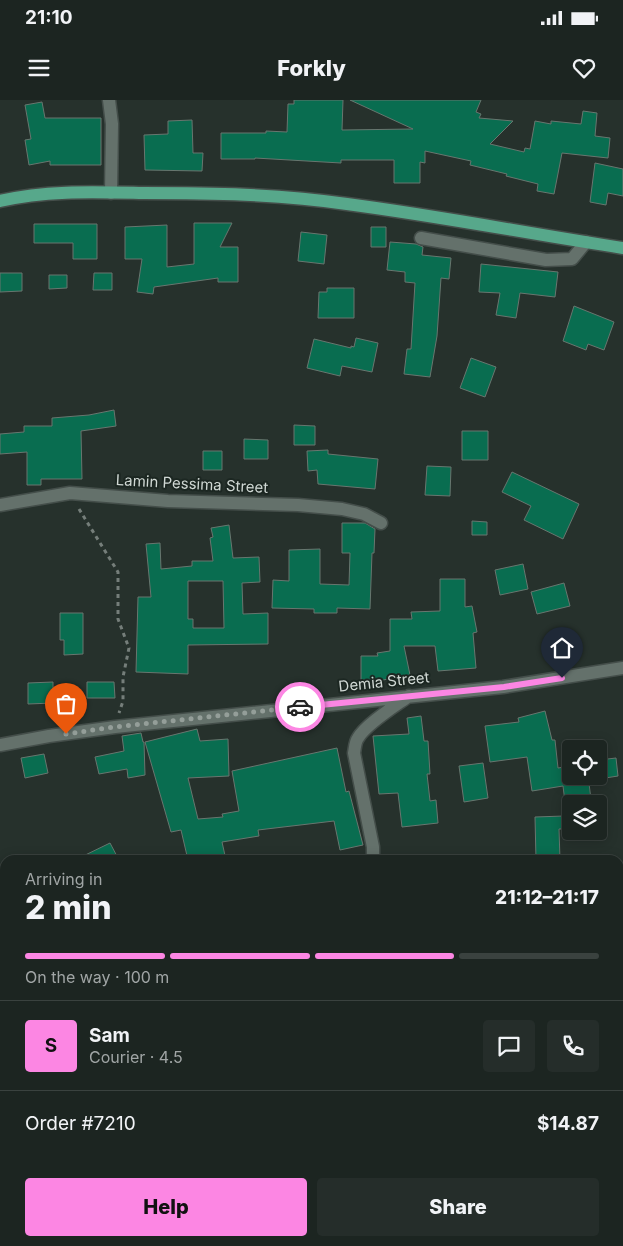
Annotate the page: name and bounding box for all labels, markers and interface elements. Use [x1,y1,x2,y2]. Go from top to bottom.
text: 21:10 [25,6,73,29]
icon: menu [25,54,53,82]
icon: heart [570,54,598,82]
text: Forkly [277,55,346,81]
street label: Lamin Pessima Street [115,470,269,497]
pin [541,627,583,678]
icon: home [548,634,576,662]
street label: Demia Street [338,667,430,696]
courier [275,682,325,732]
pin [45,683,87,734]
icon: bag [52,690,80,718]
icon: car [286,693,314,721]
map controls [562,740,607,840]
button: locate [562,740,607,785]
button: layers [562,795,607,840]
text: Arriving in [25,869,102,889]
text: 21:12–21:17 [495,886,599,909]
text: 2 min [25,888,111,927]
text: On the way · 100 m [25,967,169,987]
button: chat [483,1020,535,1072]
button: phone [547,1020,599,1072]
text: Sam [89,1024,130,1047]
text: S [45,1034,57,1057]
text: Courier · 4.5 [89,1047,183,1067]
text: Order #7210 [25,1112,136,1135]
text: $14.87 [537,1112,599,1135]
button: Help [25,1178,307,1236]
button: Share [317,1178,599,1236]

